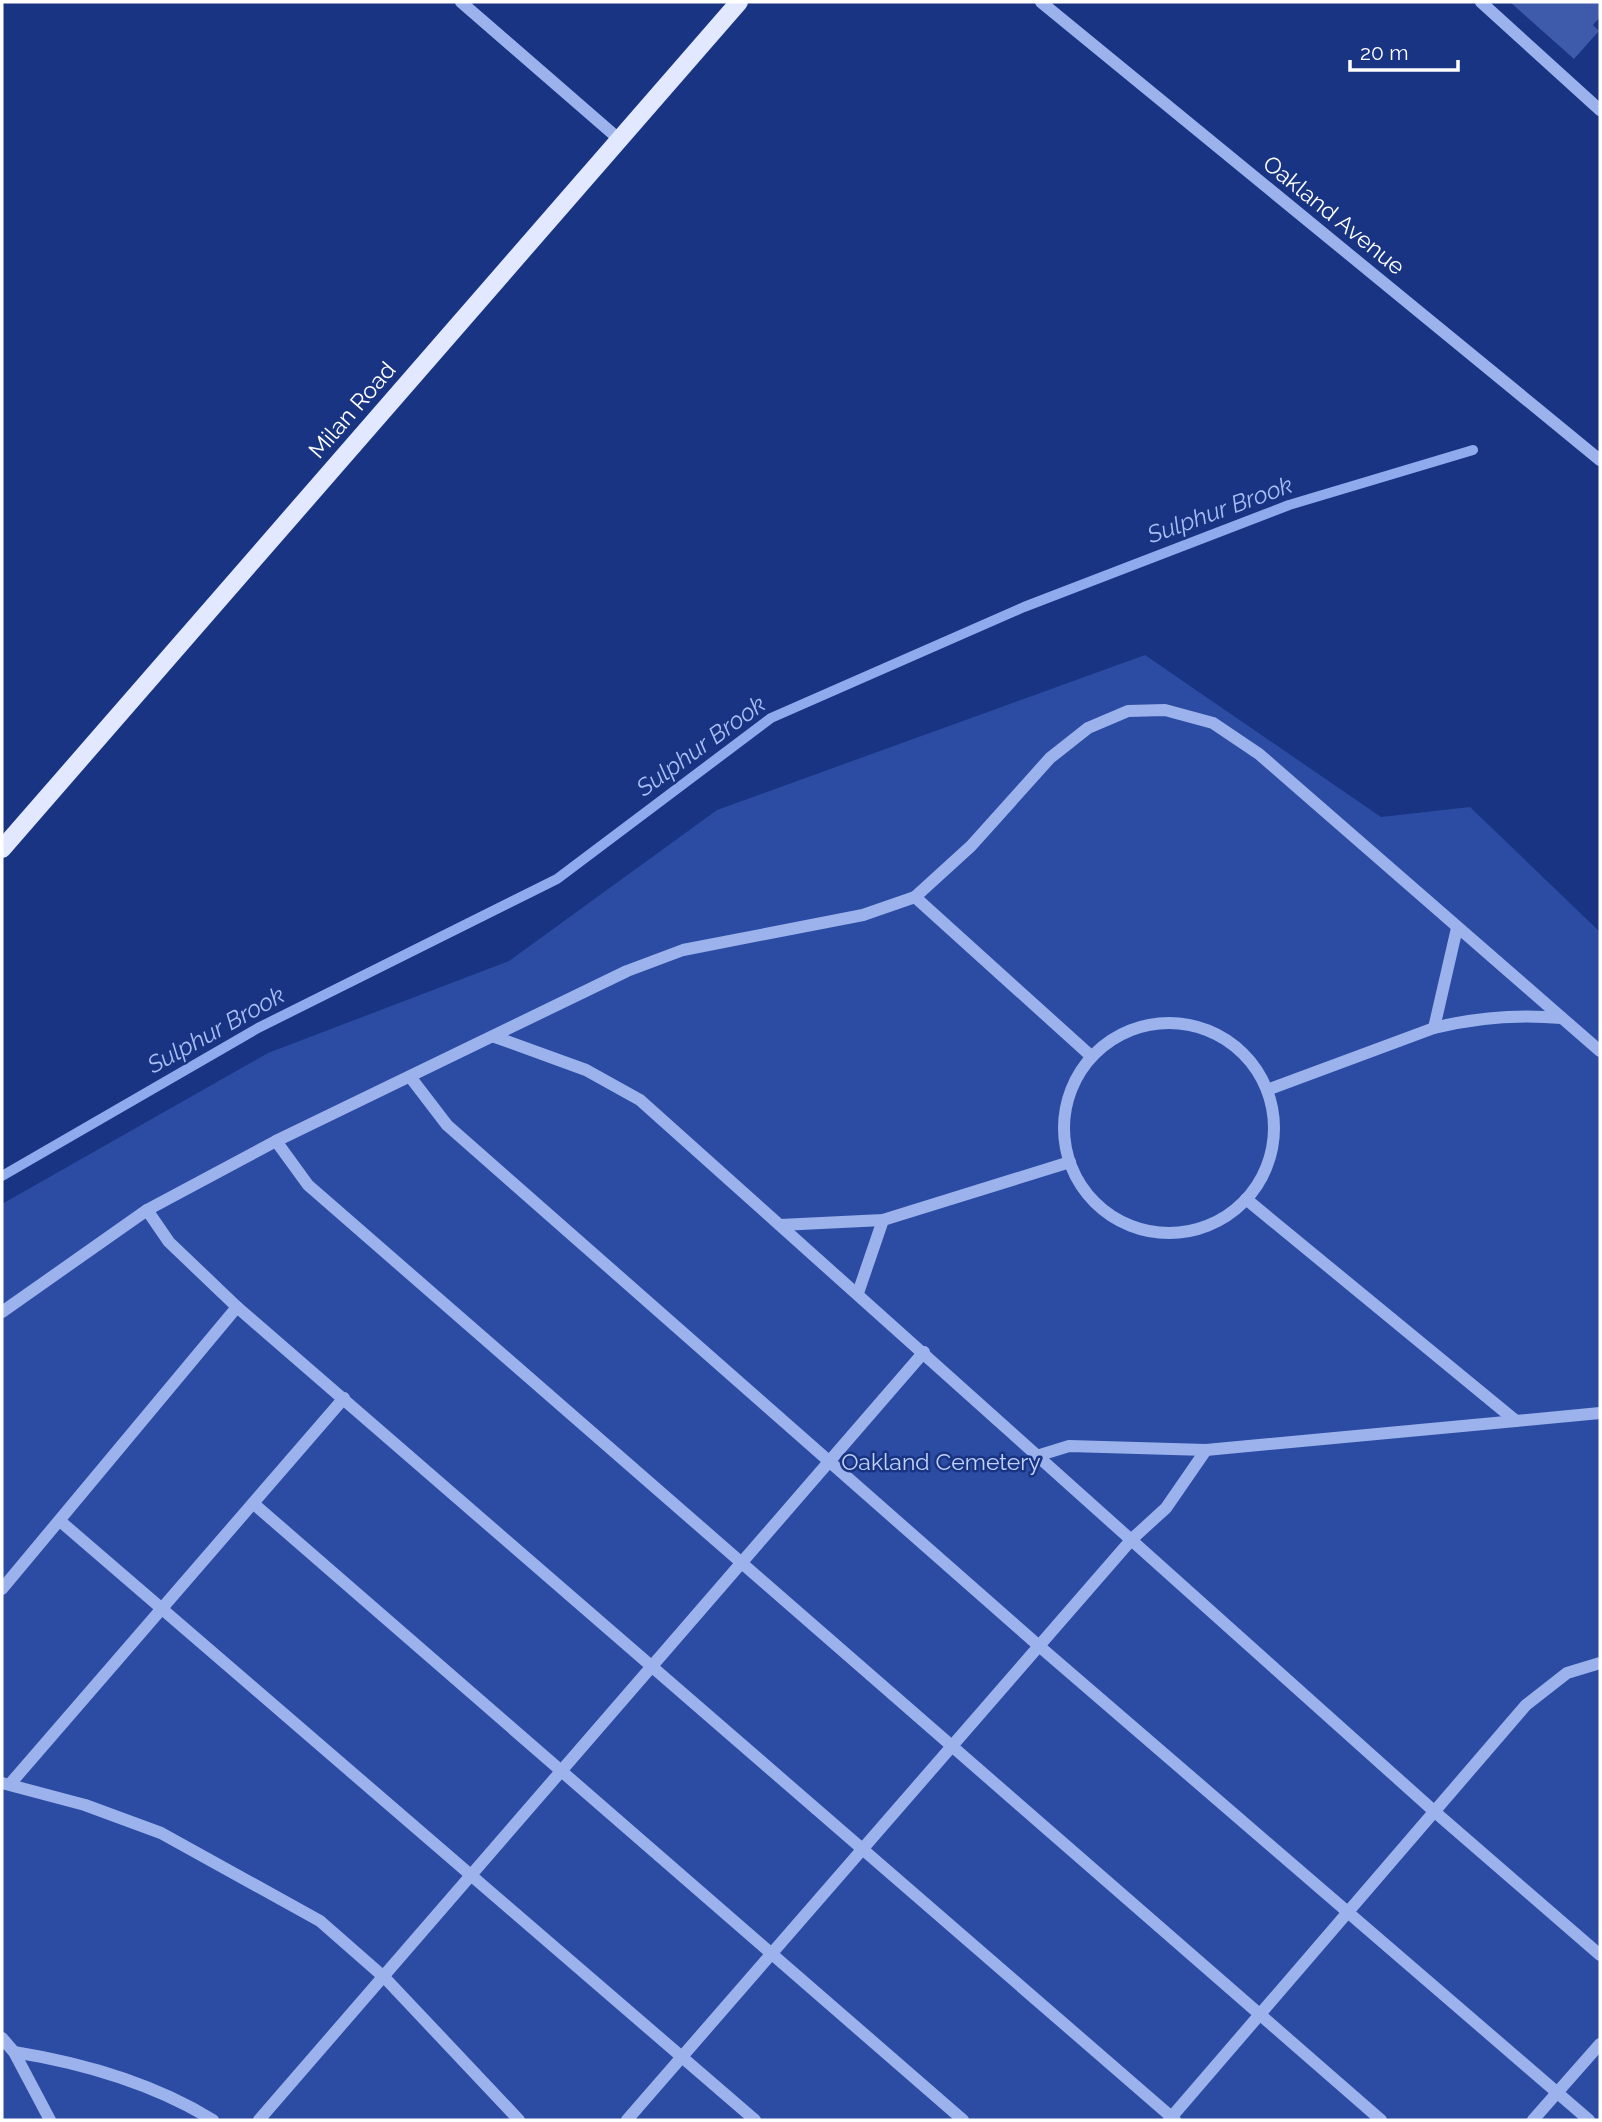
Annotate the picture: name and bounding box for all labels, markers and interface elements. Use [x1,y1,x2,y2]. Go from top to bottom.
scale bar [1350,28,1458,72]
text: 20 m [1360,40,1408,65]
street label: Oakland Avenue [1258,149,1411,280]
street label: Milan Road [303,356,401,463]
water label: Sulphur Brook [1142,470,1297,550]
water label: Sulphur Brook [630,689,771,803]
water label: Sulphur Brook [141,980,290,1080]
park label: Oakland Cemetery [841,1448,1041,1475]

